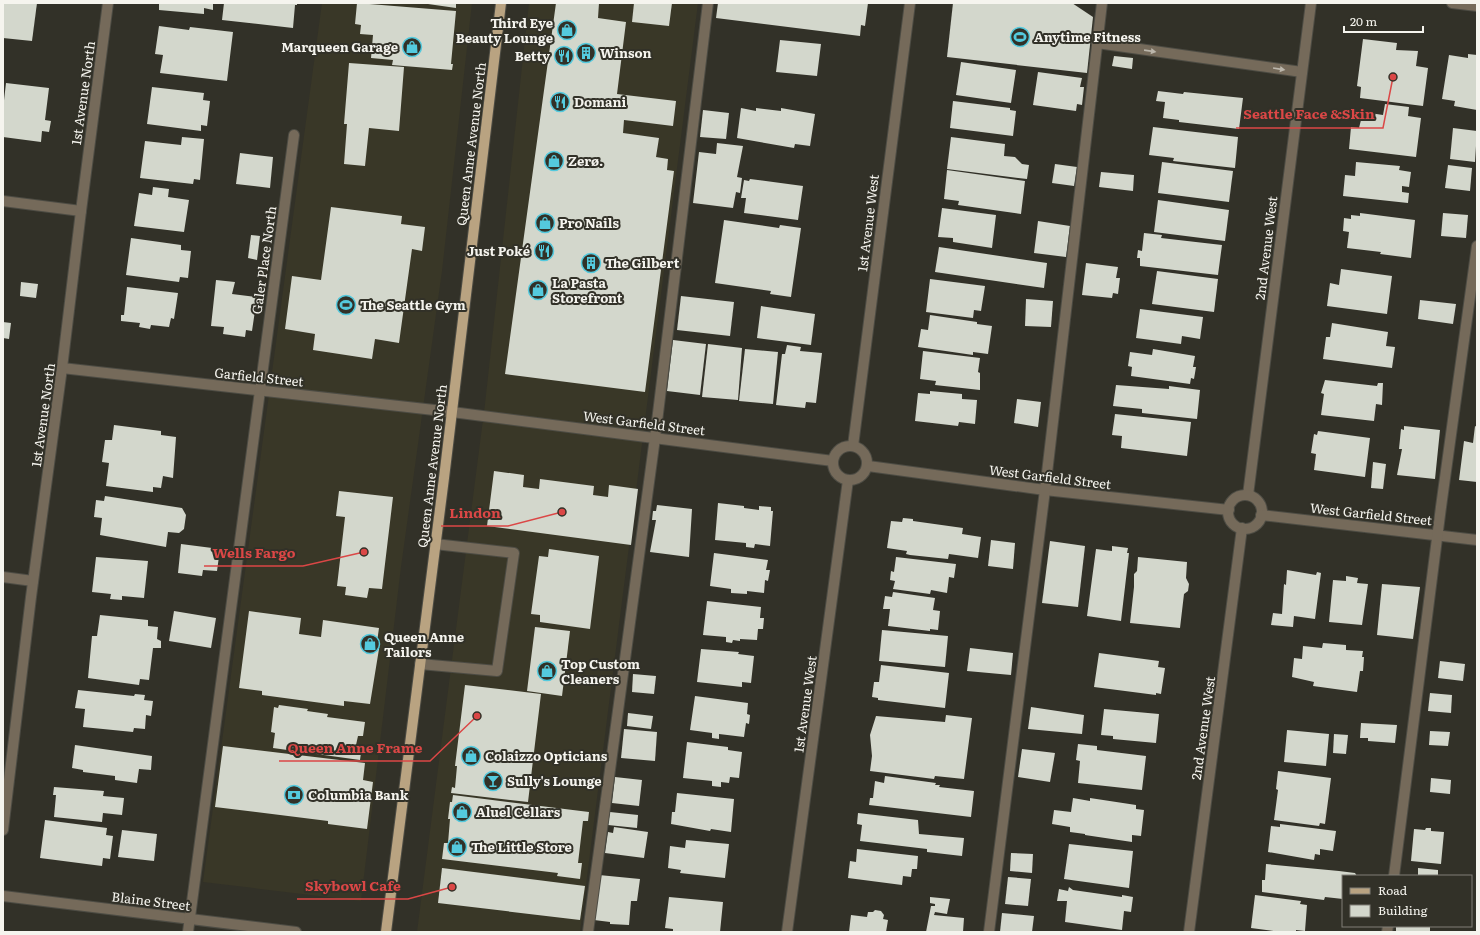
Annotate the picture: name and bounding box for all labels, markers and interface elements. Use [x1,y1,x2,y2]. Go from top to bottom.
scale bar [1344,8,1423,34]
text: 20 m [1350,12,1377,30]
place label: Third Eye Beauty Lounge [456,13,553,47]
shop icon: Third Eye Beauty Lounge [556,19,578,41]
sports icon: Anytime Fitness [1009,26,1031,48]
place label: Anytime Fitness [1034,27,1141,46]
shop icon: Marqueen Garage [401,36,423,58]
place label: Marqueen Garage [281,37,398,56]
street label: 1st Avenue North [66,39,99,146]
building icon: Winson [575,42,597,64]
place label: Winson [600,43,652,62]
restaurant icon: Betty [553,45,575,67]
place label: Betty [515,46,550,65]
one-way arrow [1144,48,1156,54]
street label: Queen Anne Avenue North [451,61,490,227]
one-way arrow [1273,66,1285,72]
restaurant icon: Domani [549,91,571,113]
place label: Domani [574,92,626,111]
callout: Seattle Face &Skin [1236,102,1383,128]
text: Seattle Face &Skin [1243,103,1375,123]
shop icon: Zerø. [543,150,565,172]
place label: Zerø. [568,151,603,170]
street label: 1st Avenue West [852,173,883,273]
street label: 2nd Avenue West [1250,194,1281,301]
street label: Galer Place North [247,204,281,315]
shop icon: Pro Nails [534,212,556,234]
place label: Pro Nails [559,213,620,232]
restaurant icon: Just Poké [533,240,555,262]
place label: Just Poké [467,241,530,260]
building icon: The Gilbert [580,252,602,274]
place label: The Gilbert [605,253,680,272]
place label: La Pasta Storefront [552,273,623,307]
shop icon: La Pasta Storefront [527,279,549,301]
sports icon: The Seattle Gym [335,294,357,316]
place label: The Seattle Gym [360,295,466,314]
street label: 1st Avenue North [26,361,59,468]
street label: Garfield Street [213,362,305,391]
street label: Queen Anne Avenue North [412,383,451,549]
street label: West Garfield Street [582,406,707,440]
street label: West Garfield Street [988,460,1113,494]
street label: West Garfield Street [1309,498,1434,529]
callout: Lindon [441,500,508,526]
text: Lindon [449,502,501,522]
callout: Wells Fargo [204,540,303,566]
text: Wells Fargo [213,542,296,562]
place label: Queen Anne Tailors [384,627,464,661]
shop icon: Queen Anne Tailors [359,633,381,655]
street label: 1st Avenue West [788,653,821,754]
place label: Top Custom Cleaners [561,654,640,688]
shop icon: Top Custom Cleaners [536,660,558,682]
street label: 2nd Avenue West [1186,674,1219,781]
callout: Queen Anne Frame [279,735,430,761]
text: Queen Anne Frame [287,737,423,757]
shop icon: Colaizzo Opticians [460,745,482,767]
place label: Colaizzo Opticians [485,746,608,765]
bar icon: Sully's Lounge [482,770,504,792]
place label: Sully's Lounge [507,771,602,790]
bank icon: Columbia Bank [283,784,305,806]
place label: Columbia Bank [308,785,409,804]
shop icon: Aluel Cellars [451,801,473,823]
place label: Aluel Cellars [476,802,561,821]
shop icon: The Little Store [446,836,468,858]
place label: The Little Store [471,837,572,856]
callout: Skybowl Cafe [297,873,408,899]
text: Skybowl Cafe [305,875,401,895]
legend [1342,875,1472,927]
text: Road [1378,881,1408,899]
street label: Blaine Street [111,886,192,915]
text: Building [1378,901,1428,919]

